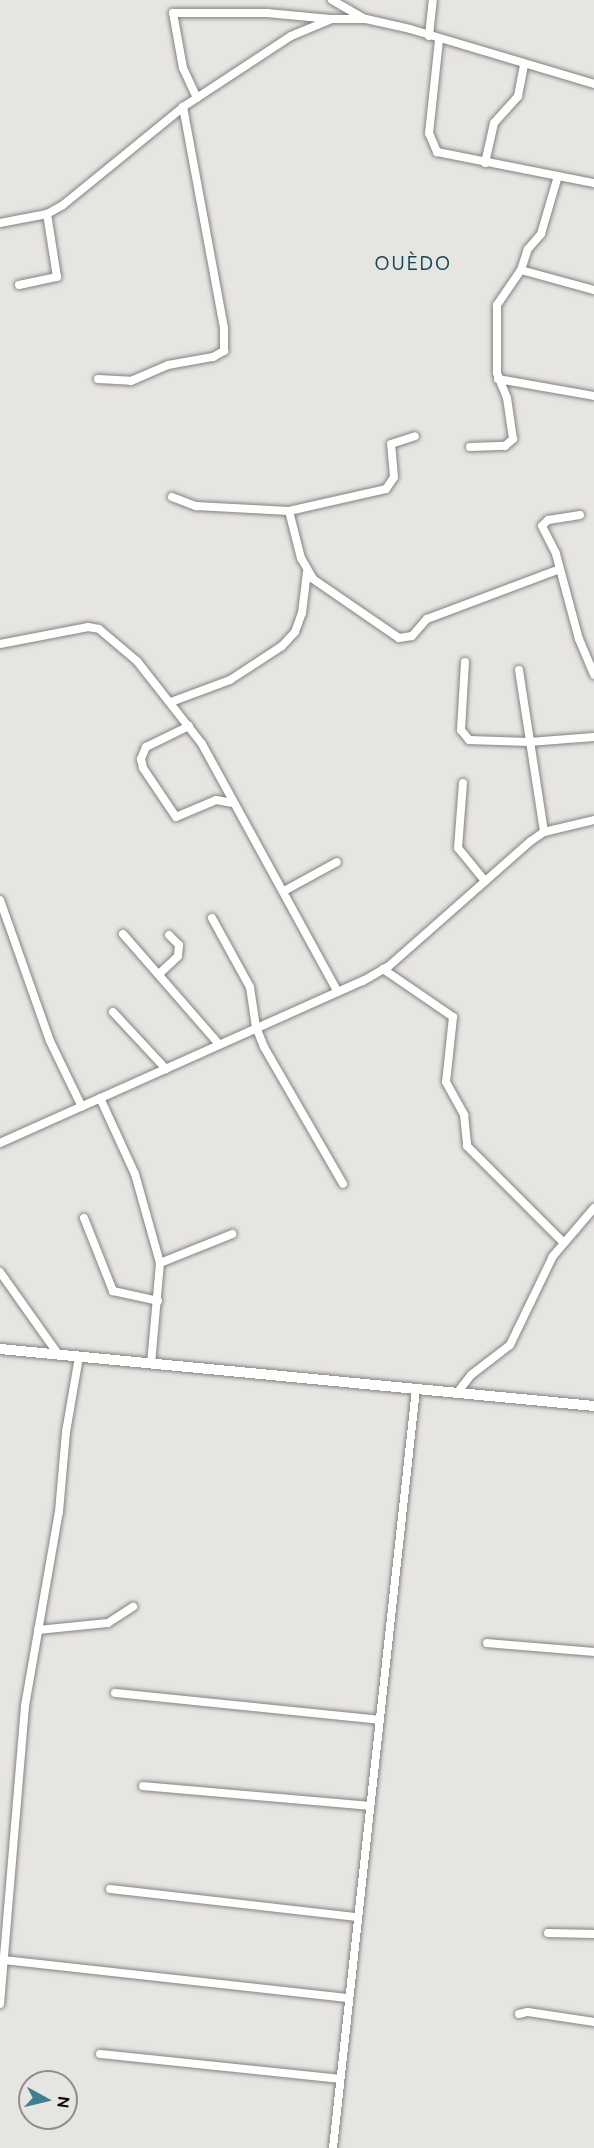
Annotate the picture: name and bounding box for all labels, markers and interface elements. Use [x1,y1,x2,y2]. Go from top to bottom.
district label: OUÈDO [374,250,452,274]
north arrow [18,2070,78,2130]
text: N [54,2095,74,2109]

